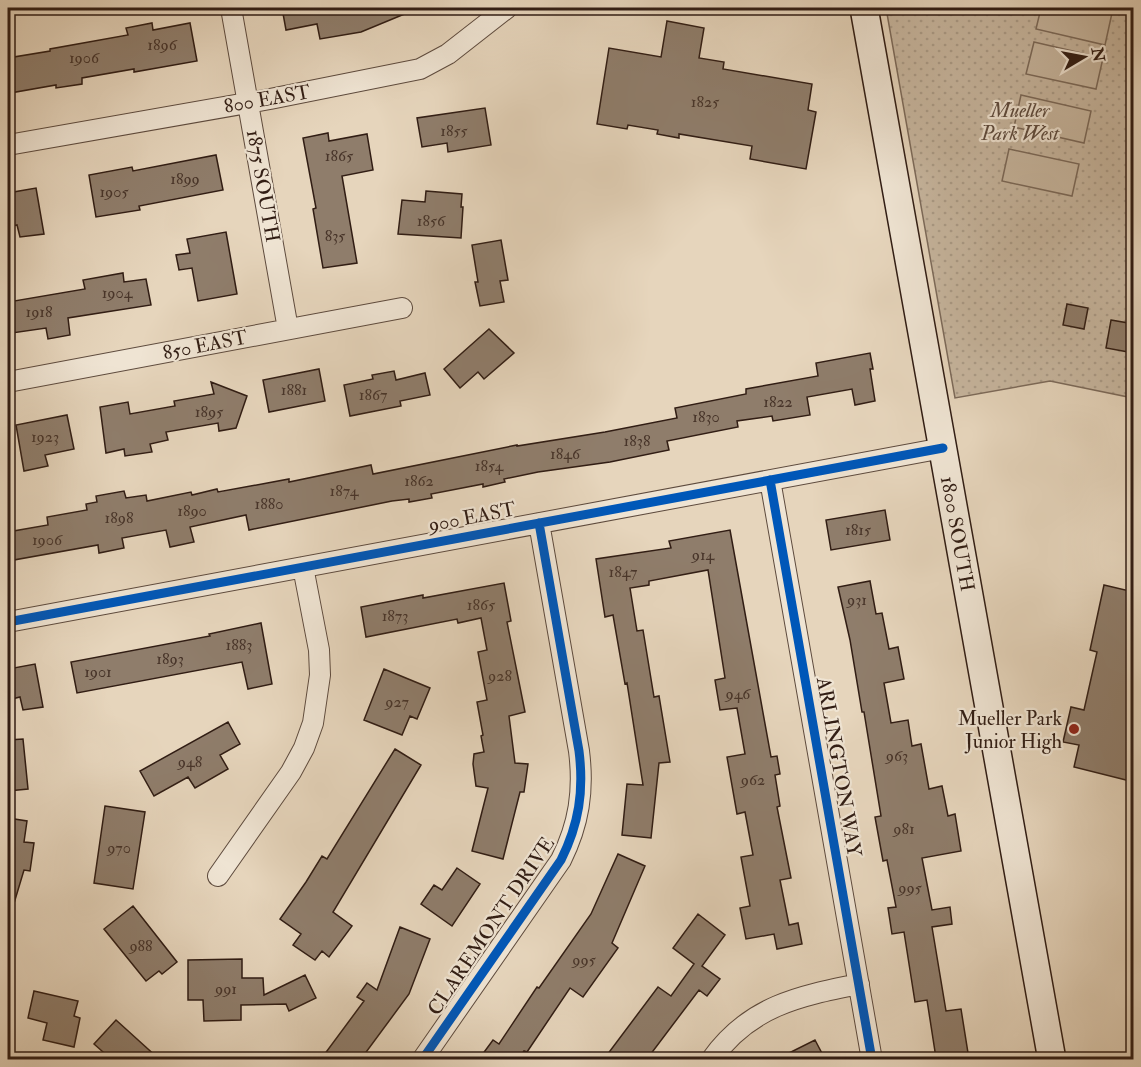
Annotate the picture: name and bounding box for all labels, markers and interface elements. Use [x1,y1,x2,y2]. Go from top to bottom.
north arrow [1054,27,1114,87]
house number: 1896 [147,35,178,55]
text: N [1087,45,1109,64]
house number: 1906 [69,48,100,68]
street label: 800 EAST [222,79,312,119]
house number: 1825 [691,92,719,112]
park label: Mueller Park West [980,98,1060,146]
house number: 1855 [440,121,468,141]
street label: 1875 SOUTH [241,128,285,244]
house number: 1865 [325,146,353,166]
house number: 1899 [170,169,200,189]
house number: 1905 [99,182,129,202]
house number: 1856 [417,211,446,231]
house number: 835 [325,226,345,246]
house number: 1904 [102,283,134,303]
house number: 1918 [25,302,53,322]
street label: 850 EAST [161,325,250,365]
house number: 1881 [281,380,307,400]
house number: 1867 [359,385,388,405]
house number: 1822 [763,392,793,412]
house number: 1895 [195,402,223,422]
house number: 1830 [692,407,720,427]
house number: 1923 [31,427,59,447]
house number: 1838 [624,431,651,451]
house number: 1846 [550,444,581,464]
house number: 1854 [475,456,505,476]
house number: 1862 [404,471,434,491]
street label: 1800 SOUTH [935,474,980,593]
house number: 1874 [330,481,360,501]
house number: 1880 [255,494,283,514]
street label: 900 EAST [424,496,518,538]
house number: 1890 [177,501,207,521]
house number: 1898 [105,508,134,528]
house number: 1815 [845,520,871,540]
house number: 1906 [32,530,63,550]
house number: 914 [691,545,716,565]
house number: 1847 [609,562,638,582]
house number: 931 [846,590,867,610]
house number: 1865 [467,595,495,615]
house number: 1873 [382,606,408,626]
house number: 1883 [226,635,252,655]
house number: 1893 [156,649,184,669]
house number: 1901 [84,662,112,682]
house number: 928 [487,666,512,686]
street label: ARLINGTON WAY [811,674,867,860]
house number: 946 [725,684,751,704]
house number: 927 [384,692,409,712]
place label: Mueller Park Junior High [958,706,1063,754]
marker: Mueller Park Junior High [1067,722,1081,736]
house number: 963 [885,746,908,766]
house number: 948 [177,752,203,772]
house number: 962 [740,770,765,790]
house number: 981 [892,819,915,839]
street label: CLAREMONT DRIVE [422,832,560,1020]
house number: 970 [106,838,131,858]
house number: 995 [897,878,922,898]
house number: 988 [128,936,153,956]
house number: 995 [571,950,596,970]
house number: 991 [214,979,237,999]

